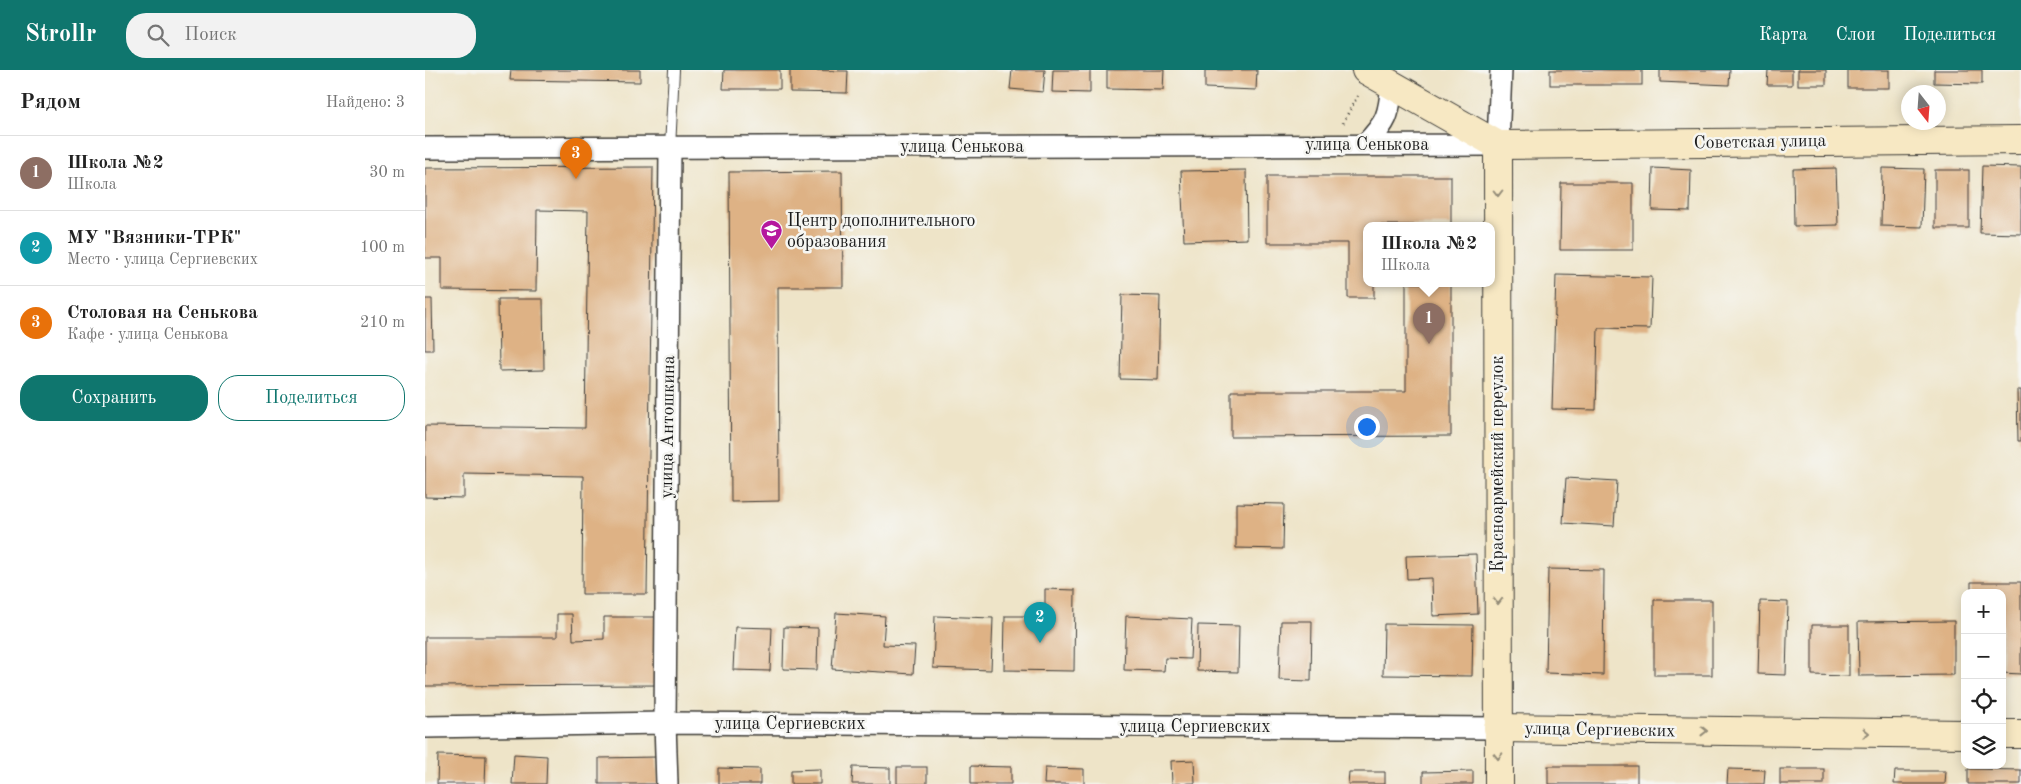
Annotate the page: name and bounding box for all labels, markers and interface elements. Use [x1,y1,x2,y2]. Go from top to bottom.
search box [126,13,476,58]
icon: search [144,21,172,49]
text: Strollr [25,23,96,47]
text: Поиск [184,26,237,45]
text: Карта [1759,26,1808,44]
text: Слои [1836,26,1875,44]
text: Поделиться [1903,26,1996,44]
north arrow [1901,85,1946,130]
text: Рядом [20,92,81,113]
text: Найдено: 3 [326,95,405,111]
street label: Советская улица [1694,132,1827,152]
street label: улица Сенькова [1305,136,1429,154]
pin: 3 [560,138,592,179]
street label: улица Сенькова [900,138,1024,156]
text: Школа №2 [67,154,164,173]
text: 1 [31,165,41,181]
text: 30 m [369,165,405,181]
text: Школа [67,177,117,193]
one-way arrow [1493,190,1503,198]
place label: Центр дополнительного образования [787,212,976,251]
school or university icon: Центр дополнительного образования [759,219,783,250]
popup [1363,222,1495,287]
text: МУ "Вязники-ТРК" [67,229,241,248]
text: Школа №2 [1381,235,1477,254]
text: 2 [31,240,41,256]
text: 100 m [360,240,405,256]
text: Место · улица Сергиевских [67,252,258,268]
text: Школа [1381,258,1430,274]
pin: 1 [1413,303,1445,344]
text: Столовая на Сенькова [67,304,258,323]
text: 3 [31,315,41,331]
text: 210 m [360,315,405,331]
text: Кафе · улица Сенькова [67,327,228,343]
street label: улица Антошкина [658,355,678,499]
street label: Красноармейский переулок [1489,355,1507,573]
button: Сохранить [20,375,208,421]
button: Поделиться [218,375,405,421]
your location [1354,414,1380,440]
map controls [1961,589,2006,769]
button: + [1961,589,2006,634]
one-way arrow [1493,598,1503,605]
pin: 2 [1024,602,1056,643]
button: − [1961,634,2006,679]
button: locate [1961,679,2006,724]
street label: улица Сергиевских [714,715,866,733]
street label: улица Сергиевских [1119,718,1271,736]
street label: улица Сергиевских [1524,720,1676,740]
button: layers [1961,724,2006,769]
one-way arrow [1700,726,1708,736]
one-way arrow [1863,727,1871,738]
one-way arrow [1493,752,1503,760]

